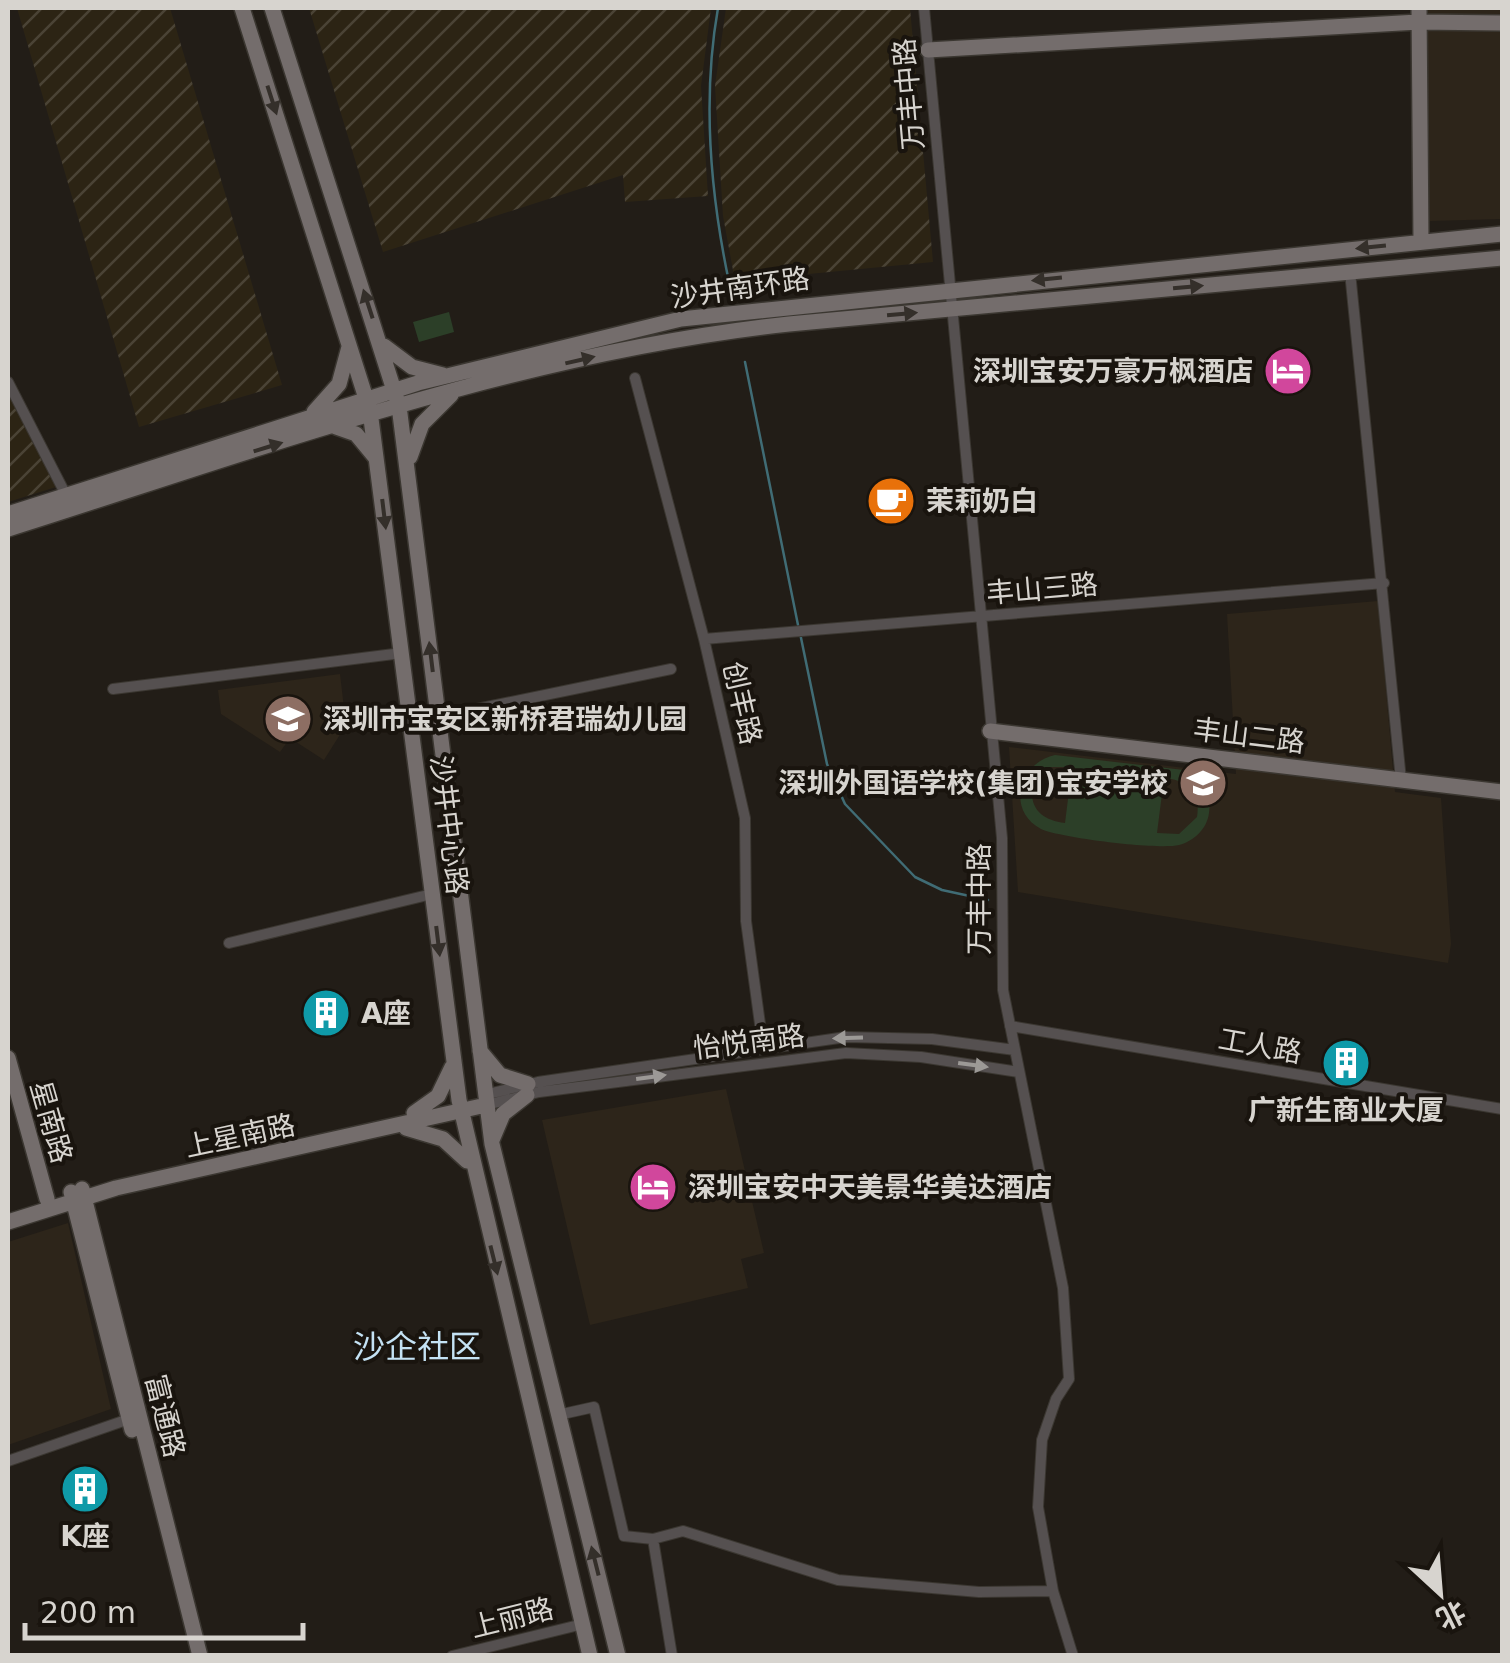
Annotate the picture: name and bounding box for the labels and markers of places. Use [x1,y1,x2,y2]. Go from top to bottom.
hotel icon: 深圳宝安万豪万枫酒店 [1262,345,1314,397]
place label: 深圳宝安万豪万枫酒店 [973,355,1253,388]
cafe icon: 茉莉奶白 [865,475,917,527]
place label: 茉莉奶白 [926,485,1038,518]
school or university icon: 深圳市宝安区新桥君瑞幼儿园 [262,693,314,745]
place label: 深圳市宝安区新桥君瑞幼儿园 [323,703,687,736]
school or university icon: 深圳外国语学校(集团)宝安学校 [1177,757,1229,809]
place label: 深圳外国语学校(集团)宝安学校 [778,767,1168,800]
building icon: A座 [300,987,352,1039]
place label: A座 [361,997,411,1030]
building icon: 广新生商业大厦 [1320,1037,1372,1089]
place label: 广新生商业大厦 [1248,1094,1444,1127]
hotel icon: 深圳宝安中天美景华美达酒店 [627,1161,679,1213]
place label: 深圳宝安中天美景华美达酒店 [688,1171,1052,1204]
building icon: K座 [59,1463,111,1515]
place label: K座 [60,1520,110,1553]

